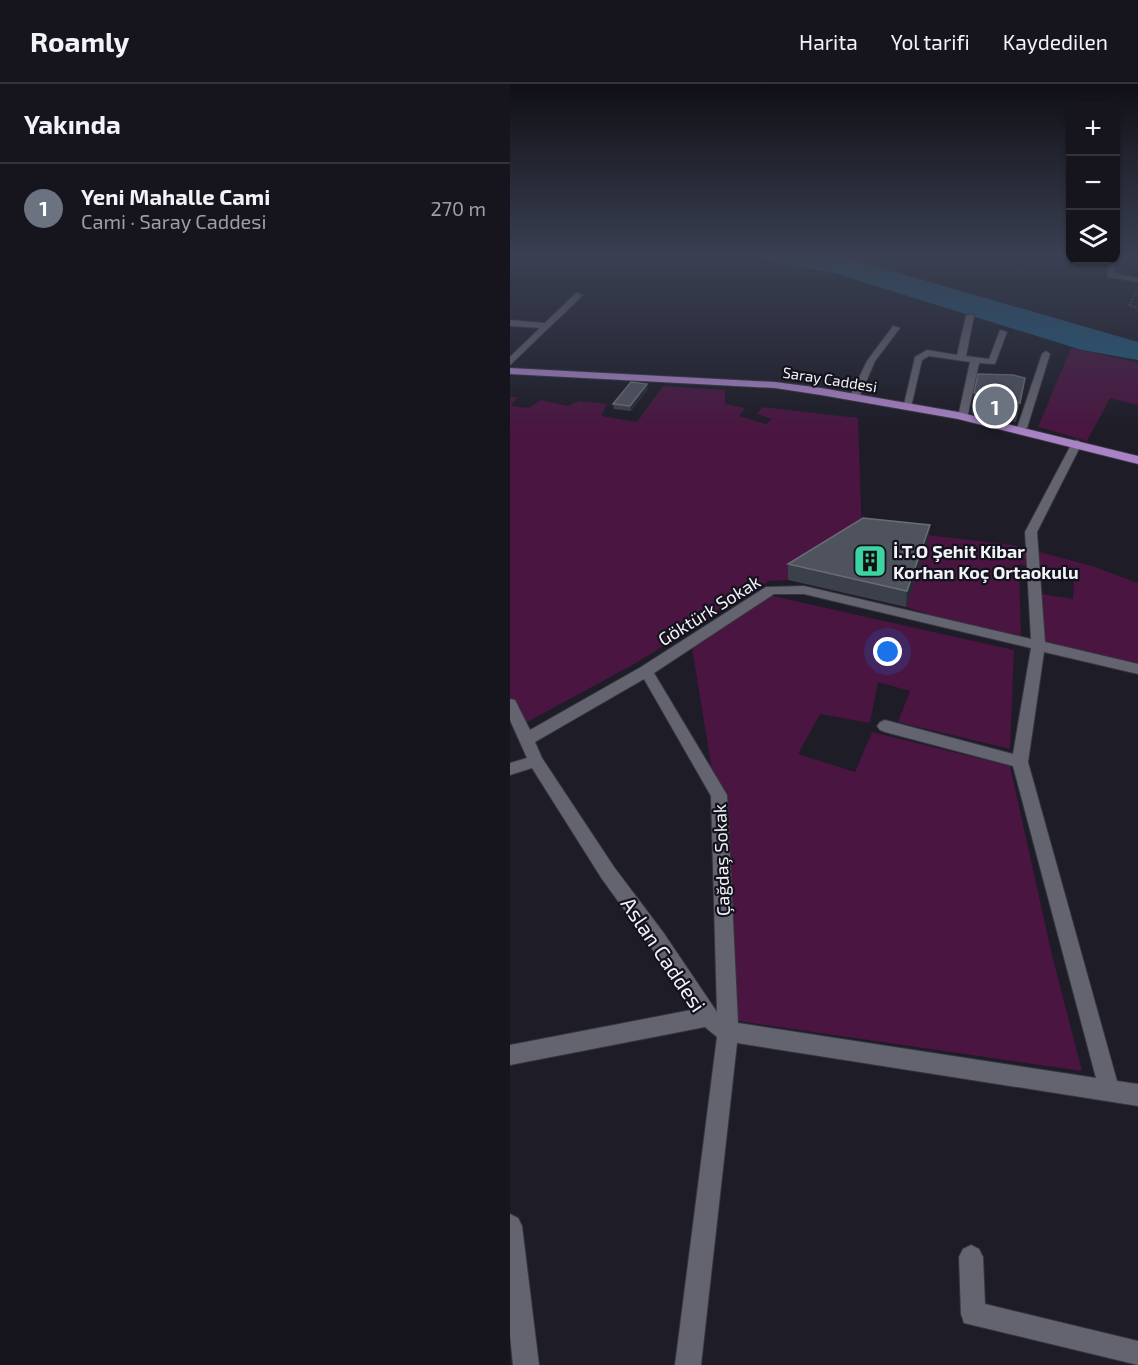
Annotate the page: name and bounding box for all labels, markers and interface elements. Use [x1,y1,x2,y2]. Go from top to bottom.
text: Roamly [30,24,129,58]
text: Harita [799,29,858,54]
text: Yol tarifi [891,29,970,54]
text: Kaydedilen [1003,29,1108,54]
map controls [1066,102,1120,264]
button: + [1066,102,1120,156]
text: Yakında [24,108,121,139]
button: − [1066,156,1120,210]
text: Yeni Mahalle Cami [81,183,270,209]
text: 1 [39,196,48,220]
text: 270 m [430,196,486,220]
text: Cami · Saray Caddesi [81,209,267,233]
button: layers [1066,210,1120,264]
street label: Saray Caddesi [782,363,878,395]
pin: 1 [976,384,1014,428]
place label: İ.T.O Şehit Kibar Korhan Koç Ortaokulu [893,540,1079,584]
building icon: İ.T.O Şehit Kibar Korhan Koç Ortaokulu [852,543,888,579]
street label: Göktürk Sokak [654,570,764,650]
your location [873,637,902,666]
street label: Çağdaş Sokak [708,804,735,916]
street label: Aslan Caddesi [616,892,712,1016]

